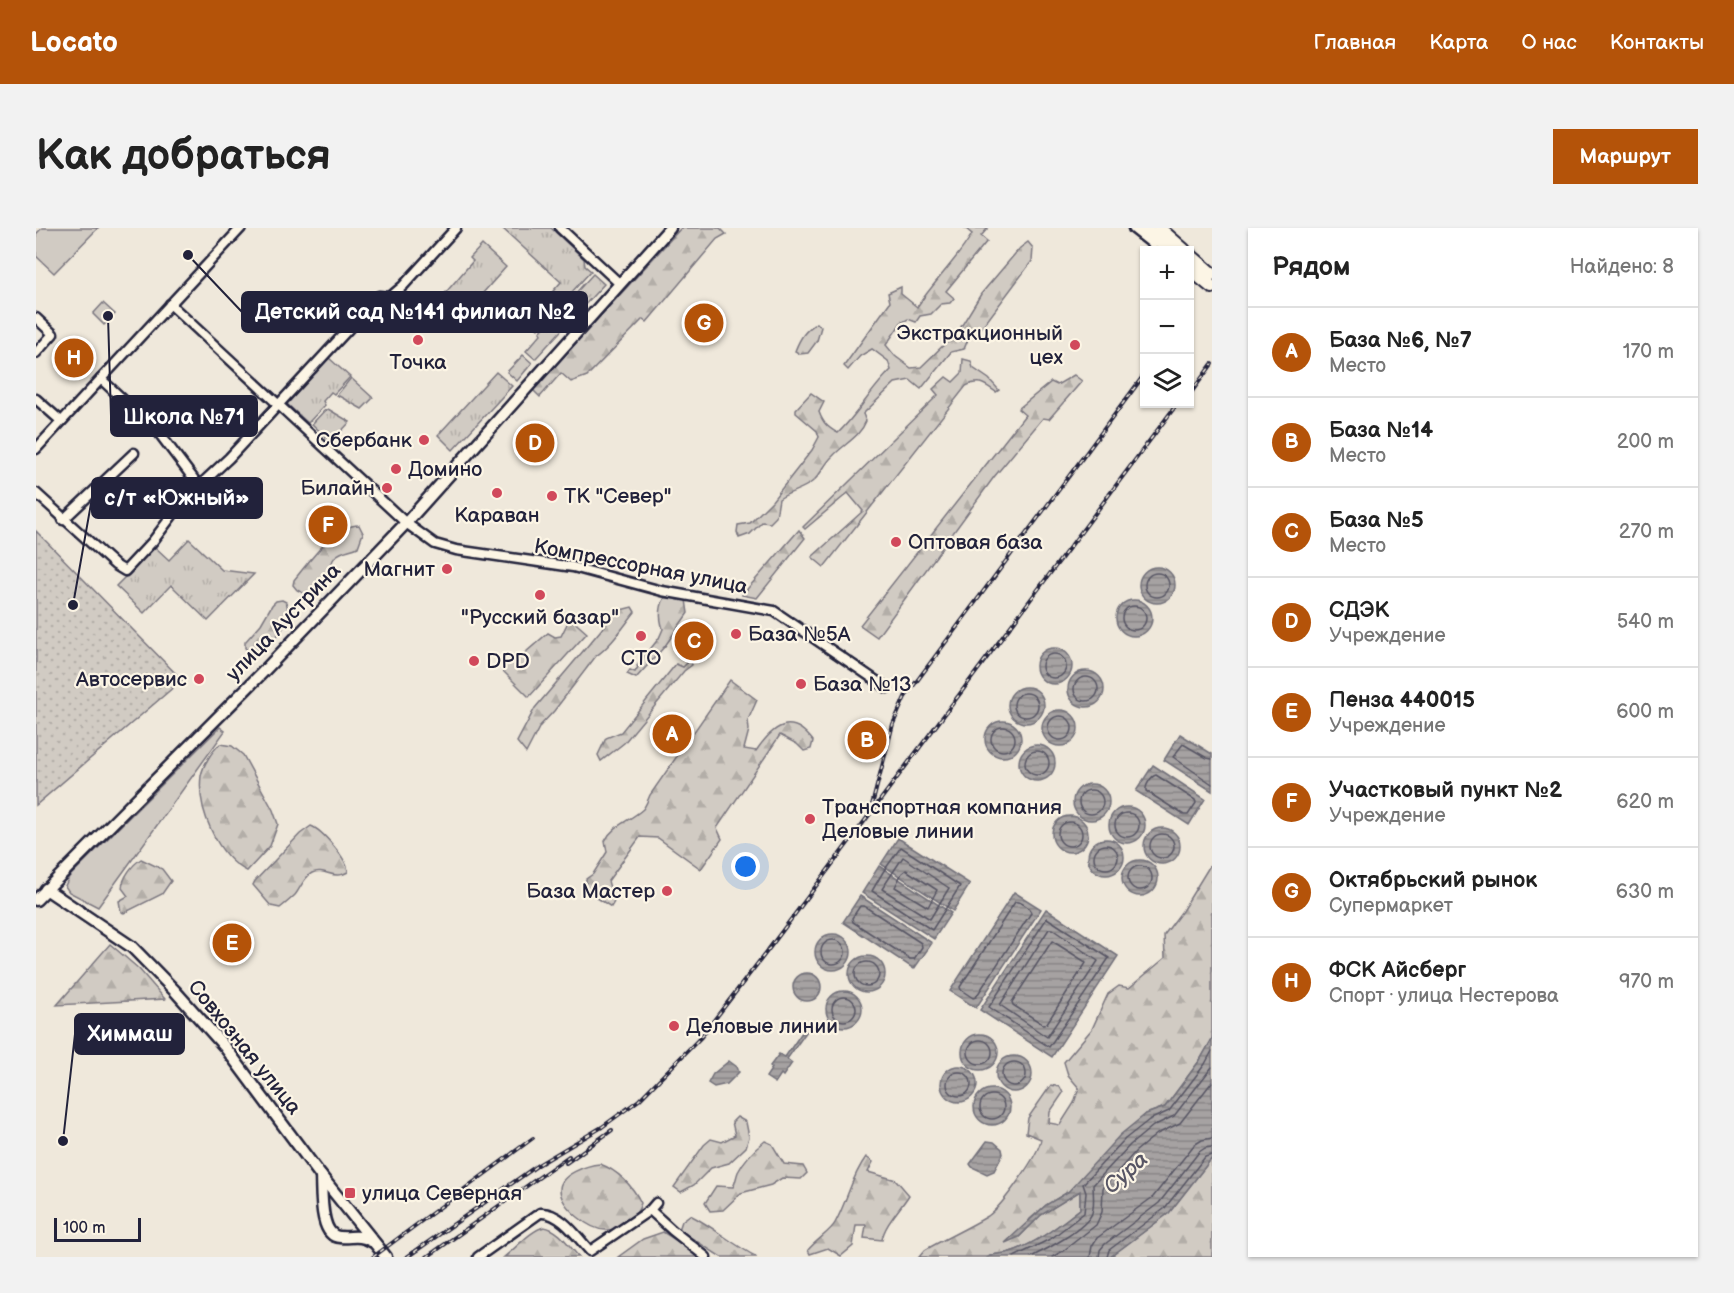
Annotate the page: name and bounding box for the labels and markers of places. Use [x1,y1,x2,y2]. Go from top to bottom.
callout: Детский сад №141 филиал №2 [242,292,587,332]
pin: G [684,300,724,346]
place label: Экстракционный цех [897,321,1064,370]
marker: Точка [411,333,425,347]
pin: H [54,336,93,380]
marker: Экстракционный цех [1068,338,1082,352]
place label: Точка [389,350,447,375]
callout: Школа №71 [111,396,257,436]
pin: D [516,420,554,466]
place label: Сбербанк [316,428,412,453]
marker: Сбербанк [417,433,431,447]
place label: Домино [408,457,482,482]
marker: Домино [389,462,403,476]
place label: Билайн [301,476,375,501]
callout: с/т «Южный» [92,478,262,518]
marker: Билайн [380,481,394,495]
place label: ТК "Север" [564,484,672,509]
marker: Караван [490,486,504,500]
marker: ТК "Север" [545,489,559,503]
pin: F [308,502,348,548]
place label: Караван [454,503,540,528]
place label: Оптовая база [908,530,1043,555]
marker: Оптовая база [889,535,903,549]
place label: Магнит [363,557,435,582]
marker: Магнит [440,562,454,576]
marker: "Русский базар" [533,588,547,602]
place label: "Русский базар" [461,605,619,630]
pin: C [674,618,714,664]
place label: База №5А [748,622,851,647]
marker: База №5А [729,627,743,641]
marker: СТО [634,629,648,643]
place label: СТО [621,646,661,671]
place label: DPD [486,649,530,674]
marker: DPD [467,654,481,668]
place label: Автосервис [75,667,187,692]
marker: Автосервис [192,672,206,686]
place label: База №13 [813,672,912,697]
marker: База №13 [794,677,808,691]
pin: A [652,712,692,756]
pin: B [848,718,886,762]
place label: Транспортная компания Деловые линии [822,795,1062,844]
marker: Транспортная компания Деловые линии [803,812,817,826]
place label: База Мастер [526,879,655,904]
marker: База Мастер [660,884,674,898]
pin: E [212,920,252,966]
callout: Химмаш [75,1014,184,1054]
place label: Деловые линии [686,1014,838,1039]
marker: Деловые линии [667,1019,681,1033]
place label: улица Северная [362,1181,522,1206]
marker: улица Северная [343,1186,357,1200]

